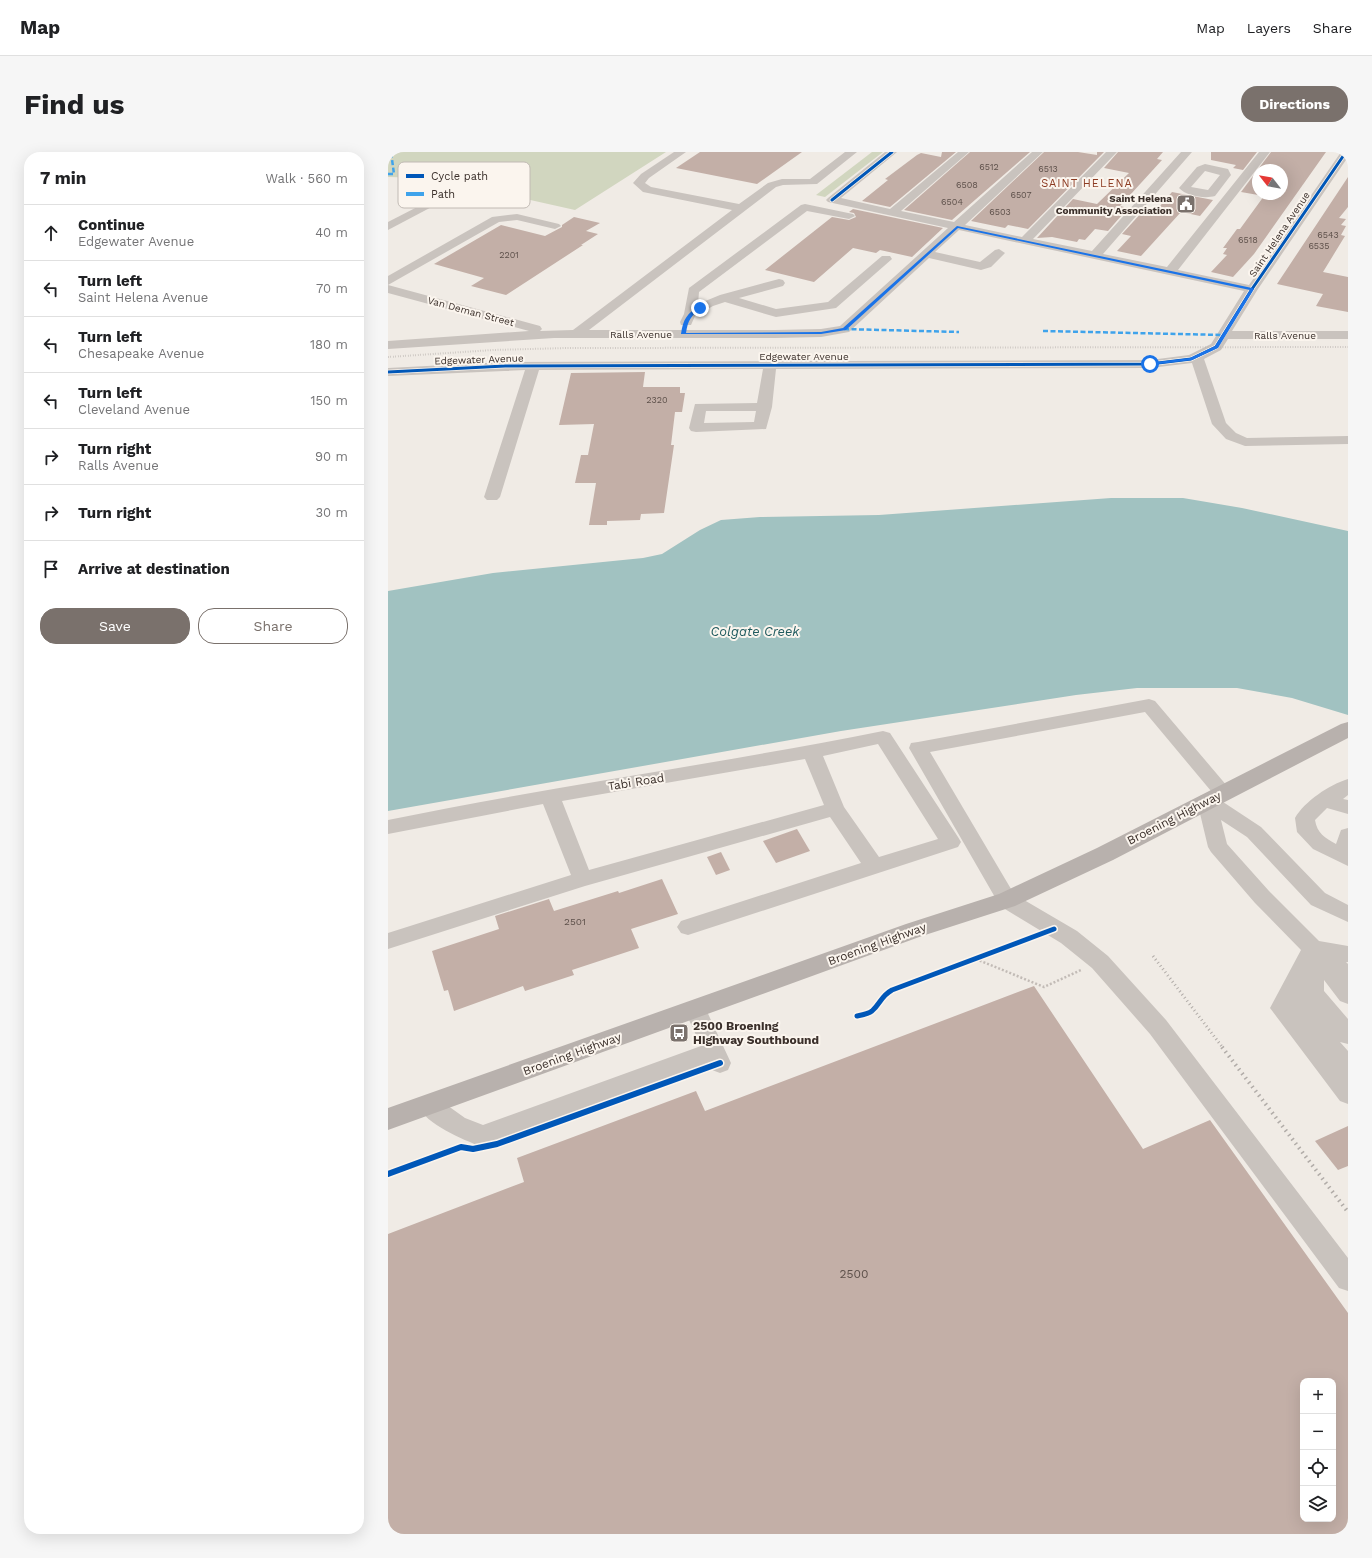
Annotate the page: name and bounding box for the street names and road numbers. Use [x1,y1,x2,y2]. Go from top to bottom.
street label: Saint Helena Avenue [1247,189,1312,279]
street label: Van Deman Street [426,295,516,329]
street label: Ralls Avenue [610,329,672,340]
street label: Ralls Avenue [1254,330,1316,341]
street label: Edgewater Avenue [759,351,849,362]
street label: Edgewater Avenue [434,352,524,367]
street label: Tabi Road [607,771,665,793]
street label: Broening Highway [1125,788,1224,848]
street label: Broening Highway [826,919,929,968]
street label: Broening Highway [521,1029,624,1078]

